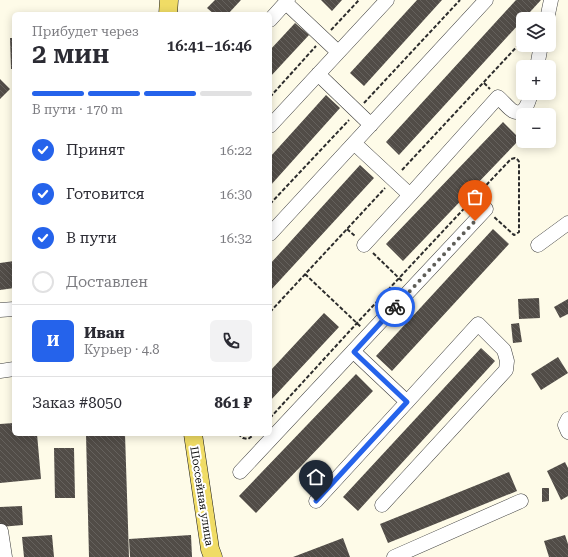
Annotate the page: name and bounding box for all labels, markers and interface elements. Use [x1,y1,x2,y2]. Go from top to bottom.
map controls [516,12,556,148]
button: layers [516,12,556,52]
text: Прибудет через [32,24,139,39]
text: 16:41–16:46 [167,37,252,55]
text: 2 мин [32,39,109,69]
button: + [516,60,556,100]
text: В пути · 170 m [32,102,123,117]
button: − [516,108,556,148]
icon: check [32,139,54,161]
text: Принят [66,141,125,159]
text: 16:22 [220,143,252,158]
pin [458,180,492,221]
icon: check [32,183,54,205]
text: Готовится [66,185,144,203]
icon: bag [464,186,486,208]
text: 16:30 [220,187,252,202]
icon: check [32,227,54,249]
text: В пути [66,229,117,247]
text: 16:32 [220,231,252,246]
text: Доставлен [66,273,148,291]
courier [375,287,415,327]
icon: bike [384,296,406,318]
button: phone [210,320,252,362]
text: Иван [84,324,125,342]
text: И [47,332,59,350]
text: Курьер · 4.8 [84,342,160,357]
text: Заказ #8050 [32,394,122,412]
text: 861 ₽ [215,394,252,412]
street label: Шоссейная улица [187,445,216,547]
pin [299,460,333,501]
icon: home [305,466,327,488]

